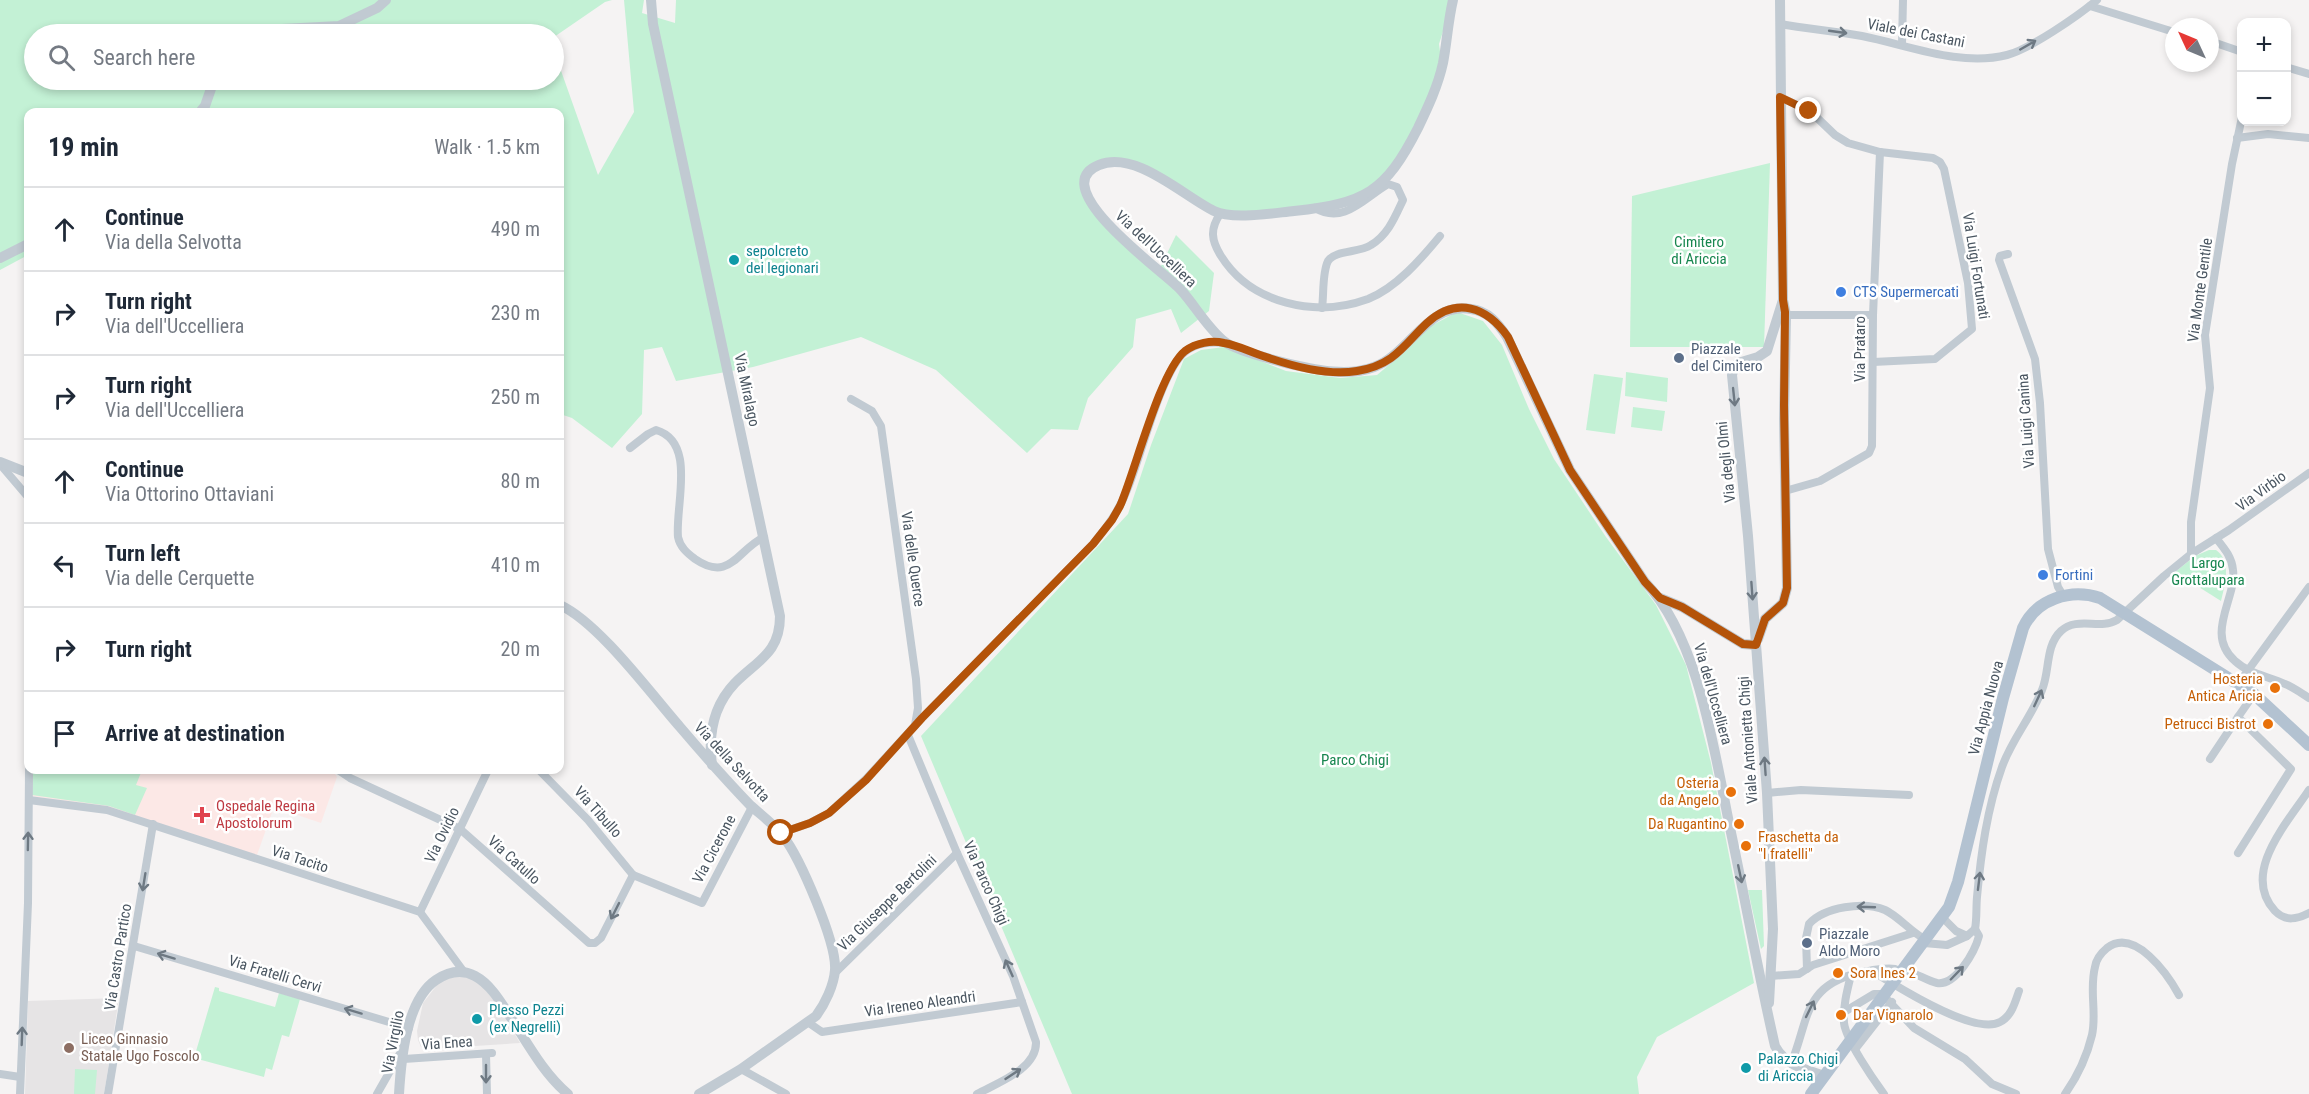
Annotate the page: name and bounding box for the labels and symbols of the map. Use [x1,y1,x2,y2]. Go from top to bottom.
street label: Viale dei Castani [1866,15,1966,51]
north arrow [2165,18,2219,72]
one-way arrow [1827,27,1847,38]
one-way arrow [2019,39,2036,51]
route end [1795,97,1821,123]
street label: Via dell'Uccelliera [1112,207,1200,291]
street label: Via Luigi Fortunati [1959,211,1993,321]
park label: Cimitero di Ariccia [1671,233,1727,268]
street label: Via Monte Gentile [2184,237,2216,343]
place label: sepolcreto dei legionari [746,242,819,277]
marker: sepolcreto dei legionari [727,253,741,267]
place label: CTS Supermercati [1853,283,1959,301]
marker: CTS Supermercati [1834,285,1848,299]
street label: Via Prataro [1851,316,1869,382]
place label: Piazzale del Cimitero [1691,340,1762,375]
marker: Piazzale del Cimitero [1672,351,1686,365]
street label: Via Miralago [730,352,764,428]
street label: Via Luigi Canina [2014,373,2038,469]
one-way arrow [1729,387,1740,407]
street label: Via degli Olmi [1713,420,1739,504]
street label: Via Virbio [2233,467,2289,515]
street label: Via delle Querce [897,510,929,608]
park label: Largo Grottalupara [2171,554,2245,589]
place label: Fortini [2055,566,2093,584]
marker: Fortini [2036,568,2050,582]
one-way arrow [1747,581,1758,601]
street label: Via dell'Uccelliera [1690,641,1736,747]
street label: Via Appia Nuova [1965,659,2007,757]
place label: Hosteria Antica Aricia [2187,670,2263,705]
street label: Viale Antonietta Chigi [1735,676,1761,804]
marker: Hosteria Antica Aricia [2268,681,2282,695]
one-way arrow [2033,690,2045,708]
place label: Petrucci Bistrot [2164,715,2256,733]
marker: Petrucci Bistrot [2261,717,2275,731]
street label: Via della Selvotta [690,718,774,806]
park label: Parco Chigi [1321,751,1389,769]
one-way arrow [1759,756,1770,776]
place label: Osteria da Angelo [1660,774,1719,809]
street label: Via Tibullo [570,783,626,841]
marker: Osteria da Angelo [1724,785,1738,799]
place label: Ospedale Regina Apostolorum [216,797,315,832]
street label: Via Ovidio [421,804,463,866]
marker: Ospedale Regina Apostolorum [193,806,211,824]
street label: Via Cicerone [689,812,739,886]
place label: Da Rugantino [1648,815,1727,833]
marker: Da Rugantino [1732,817,1746,831]
route start [767,819,793,845]
place label: Fraschetta da "I fratelli" [1758,828,1839,863]
one-way arrow [22,831,34,851]
street label: Via Catullo [484,832,544,888]
street label: Via Parco Chigi [959,838,1013,928]
marker: Fraschetta da "I fratelli" [1739,839,1753,853]
street label: Via Tacito [269,841,331,877]
street label: Via Giuseppe Bertolini [834,851,940,955]
one-way arrow [1735,864,1746,884]
one-way arrow [138,871,149,891]
one-way arrow [1974,872,1985,892]
one-way arrow [1857,901,1877,913]
street label: Via Castro Partico [101,902,135,1012]
one-way arrow [609,902,621,919]
place label: Piazzale Aldo Moro [1819,925,1880,960]
marker: Piazzale Aldo Moro [1800,936,1814,950]
one-way arrow [157,950,176,961]
street label: Via Fratelli Cervi [226,951,324,997]
one-way arrow [1003,959,1014,977]
place label: Sora Ines 2 [1850,964,1916,982]
one-way arrow [1949,965,1964,980]
marker: Sora Ines 2 [1831,966,1845,980]
street label: Via Ireneo Aleandri [863,987,977,1021]
one-way arrow [1805,1000,1816,1018]
place label: Plesso Pezzi (ex Negrelli) [489,1001,564,1036]
one-way arrow [344,1005,363,1016]
place label: Dar Vignarolo [1853,1006,1933,1024]
marker: Dar Vignarolo [1834,1008,1848,1022]
street label: Via Virgilio [378,1009,408,1075]
marker: Plesso Pezzi (ex Negrelli) [470,1012,484,1026]
one-way arrow [16,1026,28,1046]
place label: Liceo Ginnasio Statale Ugo Foscolo [81,1030,200,1065]
street label: Via Enea [421,1032,473,1054]
marker: Liceo Ginnasio Statale Ugo Foscolo [62,1041,76,1055]
place label: Palazzo Chigi di Ariccia [1758,1050,1838,1085]
marker: Palazzo Chigi di Ariccia [1739,1061,1753,1075]
one-way arrow [480,1064,492,1084]
one-way arrow [1004,1067,1021,1079]

